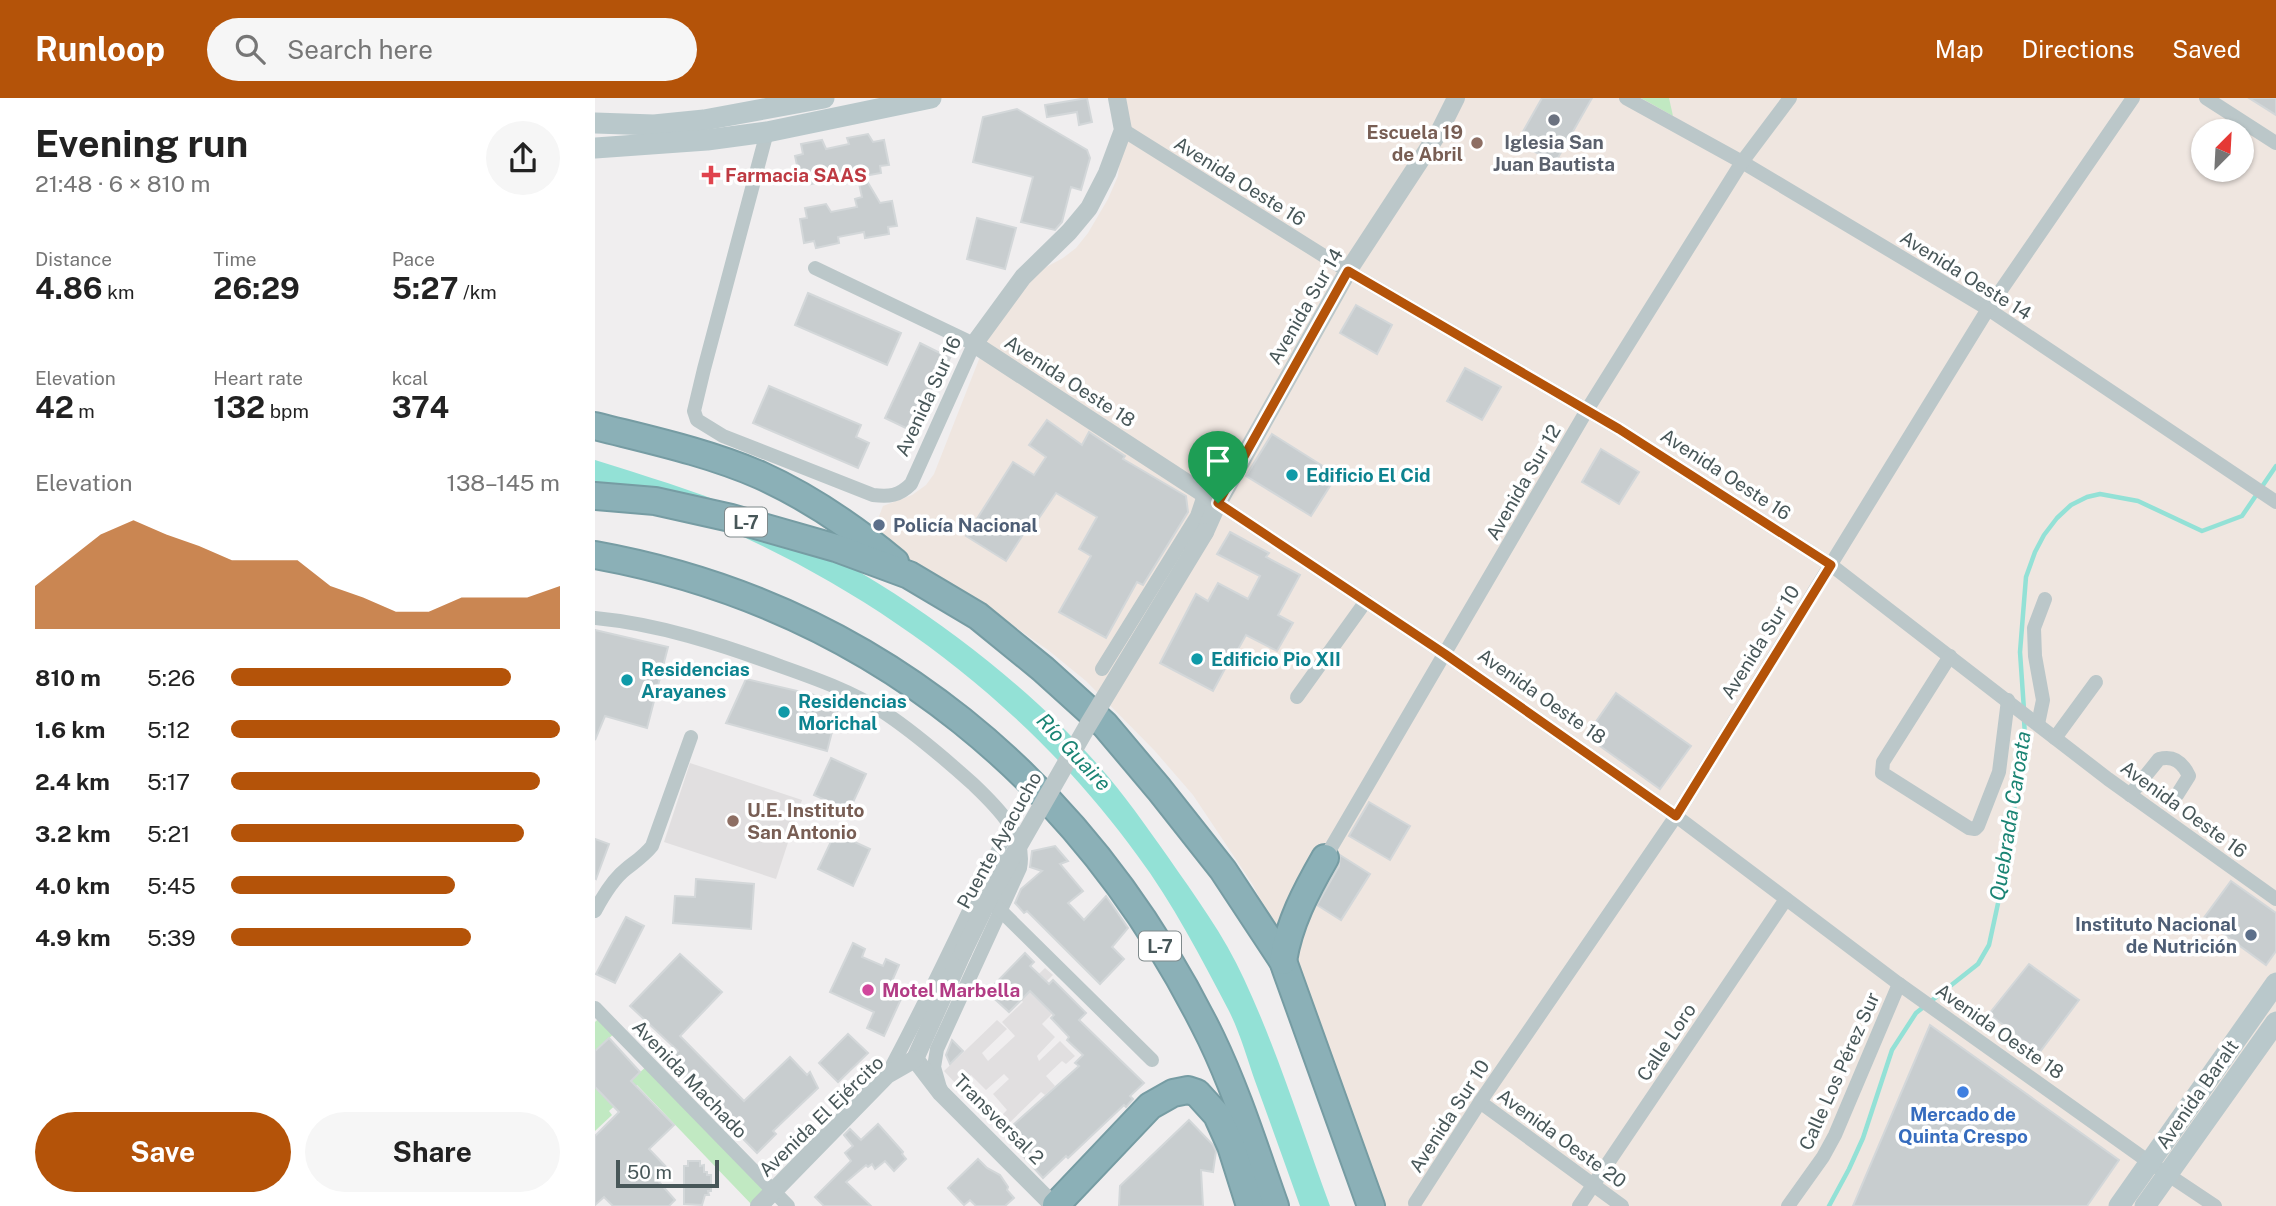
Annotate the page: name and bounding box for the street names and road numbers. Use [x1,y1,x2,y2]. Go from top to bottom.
street label: Avenida Oeste 16 [1170,132,1310,230]
street label: Avenida Oeste 14 [1896,226,2036,324]
street label: Avenida Sur 14 [1263,244,1347,368]
street label: Avenida Oeste 18 [1001,331,1139,431]
street label: Avenida Sur 16 [891,332,965,460]
street label: Avenida Sur 12 [1481,420,1565,544]
street label: Avenida Oeste 16 [1657,424,1795,524]
road number: L-7 [725,508,767,536]
street label: Avenida Sur 10 [1716,581,1804,703]
street label: Avenida Oeste 18 [1474,644,1610,748]
street label: Avenida Oeste 16 [2117,756,2251,862]
street label: Puente Ayacucho [952,768,1046,912]
road number: L-7 [1139,932,1181,960]
street label: Avenida Oeste 18 [1932,979,2068,1083]
street label: Calle Los Pérez Sur [1794,989,1884,1153]
street label: Calle Loro [1632,999,1700,1085]
street label: Avenida Machado [628,1015,752,1143]
street label: Avenida Baralt [2151,1035,2243,1153]
street label: Avenida El Ejército [754,1051,888,1181]
street label: Avenida Sur 10 [1404,1056,1494,1176]
street label: Transversal 2 [949,1069,1049,1169]
street label: Avenida Oeste 20 [1493,1084,1631,1192]

